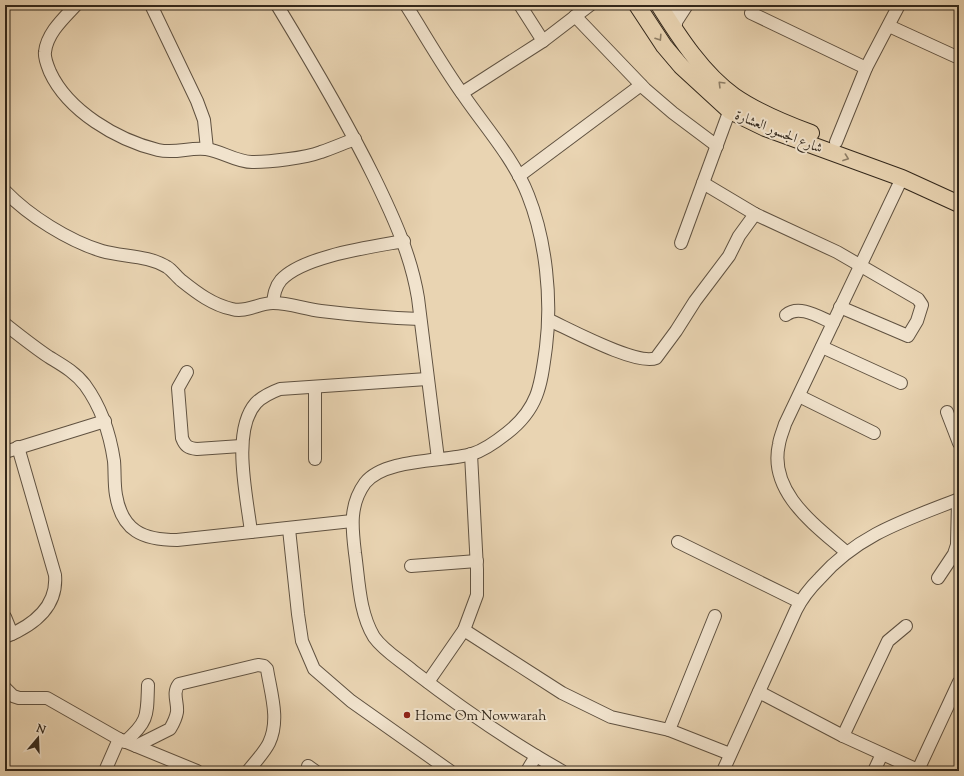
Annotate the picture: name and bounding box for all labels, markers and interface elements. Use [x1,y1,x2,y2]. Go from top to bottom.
one-way arrow [654,33,661,40]
one-way arrow [718,81,726,89]
street label: شارع الجسور العشارة [731,106,825,160]
one-way arrow [842,153,849,161]
place label: Home Om Nowwarah [415,707,547,727]
marker: Home Om Nowwarah [402,710,412,720]
north arrow [18,718,58,758]
text: N [33,720,48,739]

